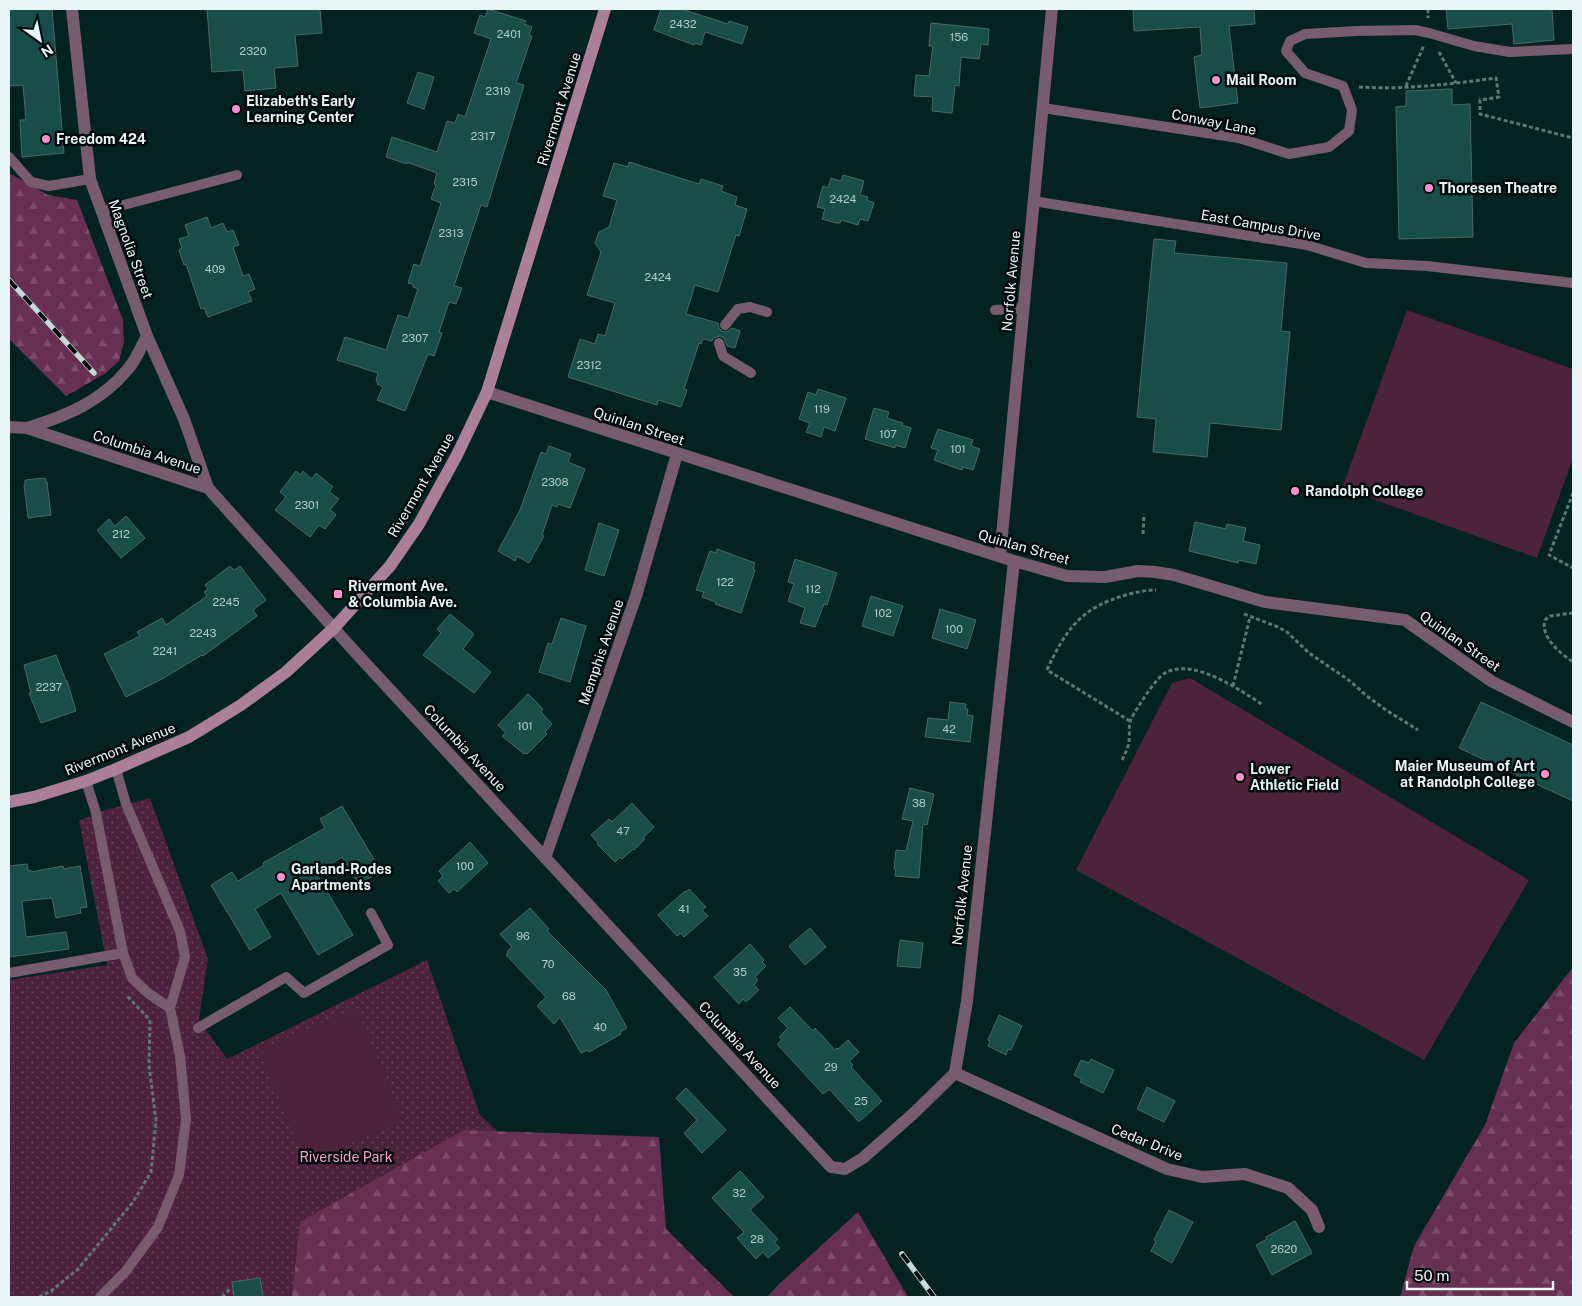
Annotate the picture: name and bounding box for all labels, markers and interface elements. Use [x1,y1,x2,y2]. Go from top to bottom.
north arrow [15,15,65,65]
house number: 2432 [670,18,697,30]
house number: 2401 [497,28,521,40]
house number: 156 [950,31,968,43]
text: N [38,41,56,61]
house number: 2320 [240,45,267,57]
street label: Rivermont Avenue [534,50,584,168]
place label: Mail Room [1226,72,1296,88]
marker: Mail Room [1210,74,1222,86]
house number: 2319 [486,85,511,97]
place label: Elizabeth's Early Learning Center [246,93,356,125]
marker: Elizabeth's Early Learning Center [230,103,242,115]
street label: Conway Lane [1170,106,1258,138]
house number: 2317 [471,130,496,142]
place label: Freedom 424 [56,131,146,147]
marker: Freedom 424 [40,133,52,145]
house number: 2315 [452,176,478,188]
place label: Thoresen Theatre [1439,180,1557,196]
marker: Thoresen Theatre [1423,182,1435,194]
house number: 2424 [830,193,857,205]
street label: Magnolia Street [106,197,156,301]
street label: East Campus Drive [1200,207,1322,243]
house number: 2313 [439,227,464,239]
street label: Norfolk Avenue [999,230,1023,332]
house number: 409 [205,263,225,275]
house number: 2424 [645,271,672,283]
house number: 2307 [402,332,429,344]
house number: 2312 [577,359,602,371]
house number: 119 [814,403,830,415]
street label: Quinlan Street [592,404,686,448]
street label: Columbia Avenue [91,427,203,477]
house number: 107 [879,428,897,440]
street label: Rivermont Avenue [385,430,457,540]
house number: 101 [950,443,966,455]
house number: 2308 [541,476,569,488]
place label: Randolph College [1305,483,1423,499]
marker: Randolph College [1289,485,1301,497]
house number: 2301 [295,499,319,511]
street label: Quinlan Street [976,526,1072,568]
house number: 212 [112,528,130,540]
house number: 122 [716,576,734,588]
place label: Rivermont Ave. & Columbia Ave. [348,578,457,610]
house number: 112 [805,583,821,595]
marker: Rivermont Ave. & Columbia Ave. [332,588,344,600]
house number: 2245 [213,596,239,608]
street label: Memphis Avenue [575,597,627,707]
house number: 102 [874,607,892,619]
street label: Quinlan Street [1417,607,1503,675]
house number: 100 [945,623,963,635]
house number: 2243 [190,627,217,639]
house number: 2241 [153,645,177,657]
house number: 2237 [36,681,63,693]
street label: Columbia Avenue [421,701,509,795]
street label: Rivermont Avenue [62,719,178,779]
house number: 101 [517,720,533,732]
house number: 42 [942,723,956,735]
place label: Maier Museum of Art at Randolph College [1395,758,1535,790]
place label: Lower Athletic Field [1250,761,1339,793]
marker: Maier Museum of Art at Randolph College [1539,768,1551,780]
marker: Lower Athletic Field [1234,771,1246,783]
house number: 38 [912,797,926,809]
house number: 47 [616,825,630,837]
street label: Norfolk Avenue [949,844,975,946]
house number: 100 [456,860,474,872]
place label: Garland-Rodes Apartments [291,861,392,893]
marker: Garland-Rodes Apartments [275,871,287,883]
house number: 41 [678,903,690,915]
house number: 96 [516,930,530,942]
house number: 70 [541,958,555,970]
house number: 35 [733,966,747,978]
house number: 68 [562,990,576,1002]
street label: Columbia Avenue [696,998,784,1092]
house number: 40 [593,1021,607,1033]
house number: 29 [824,1061,838,1073]
house number: 25 [854,1095,868,1107]
street label: Cedar Drive [1109,1120,1185,1164]
park label: Riverside Park [299,1149,393,1165]
house number: 32 [732,1187,746,1199]
house number: 28 [750,1233,764,1245]
house number: 2620 [1271,1243,1298,1255]
scale bar [1407,1258,1553,1290]
text: 50 m [1414,1267,1449,1284]

